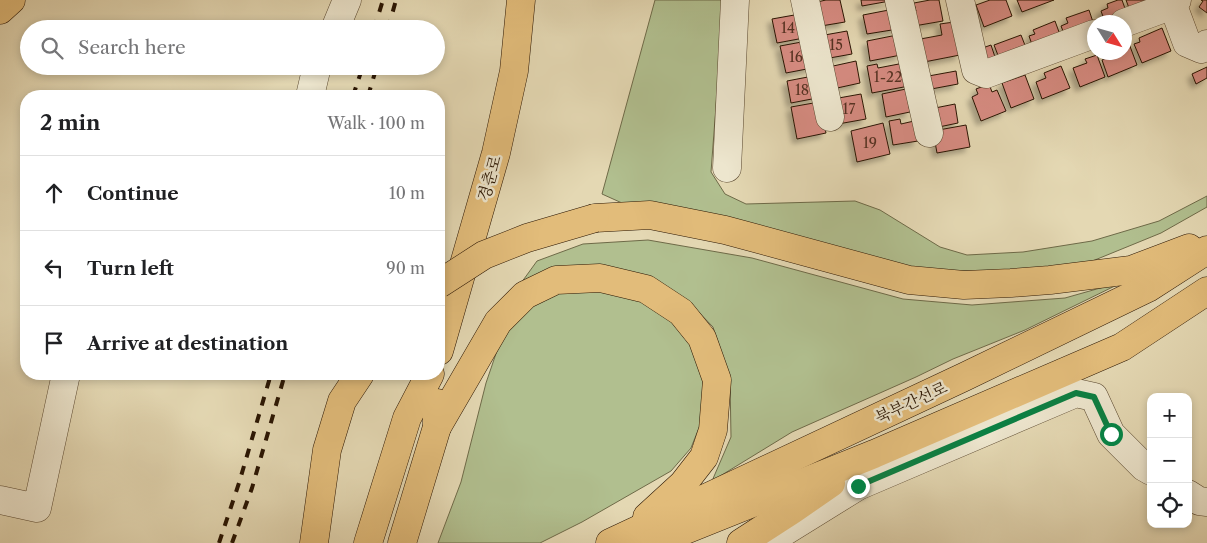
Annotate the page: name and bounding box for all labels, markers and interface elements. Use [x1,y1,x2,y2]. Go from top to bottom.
north arrow [1087,15,1132,60]
house number: 14 [781,19,795,37]
search box [20,20,445,75]
icon: search [38,34,66,62]
text: Search here [78,36,186,59]
house number: 15 [829,36,843,54]
house number: 16 [789,48,803,66]
house number: 1-22 [874,68,902,86]
house number: 18 [795,81,809,99]
house number: 17 [843,100,855,118]
text: 2 min [40,110,100,135]
text: Walk · 100 m [328,113,425,133]
house number: 19 [863,134,877,152]
street label: 경춘로 [473,152,505,203]
icon: ahead [40,179,68,207]
text: Continue [87,182,179,205]
text: 10 m [389,183,425,203]
icon: left [40,254,68,282]
text: Turn left [87,257,174,280]
text: 90 m [386,258,425,278]
icon: arrive [40,329,68,357]
text: Arrive at destination [87,332,288,355]
street label: 북부간선로 [872,376,951,427]
map controls [1147,393,1192,528]
button: + [1147,393,1192,438]
route start [1100,423,1123,446]
button: − [1147,438,1192,483]
route end [847,475,870,498]
button: locate [1147,483,1192,528]

